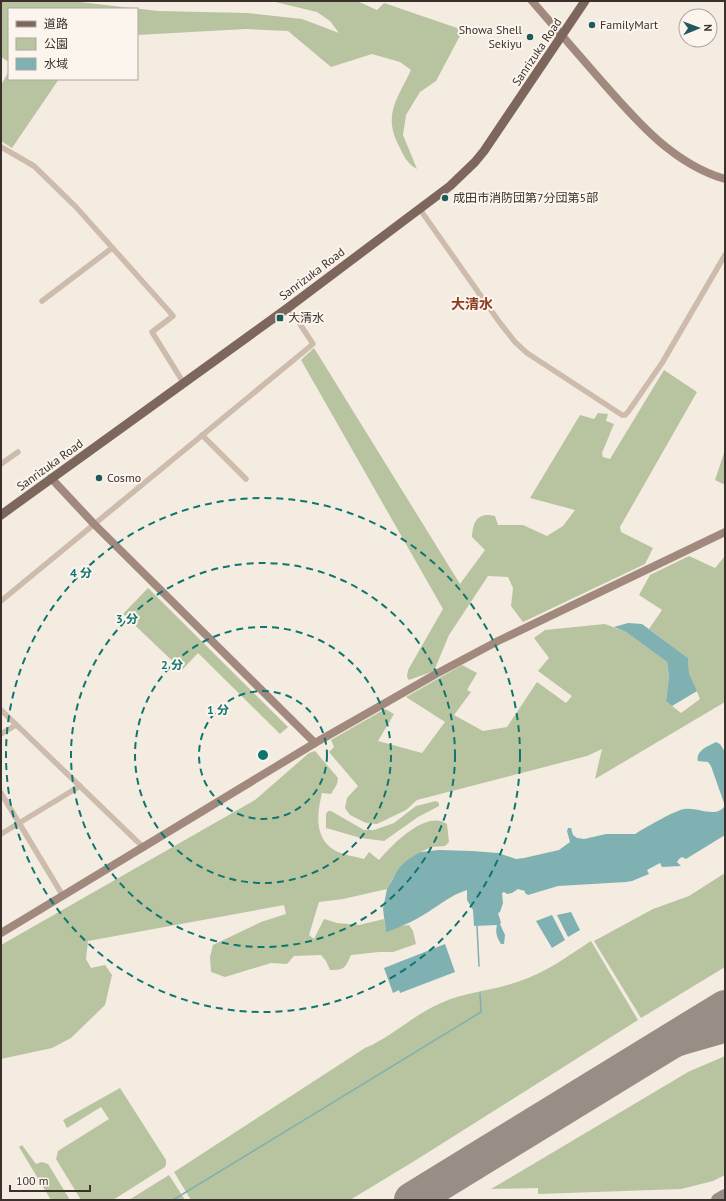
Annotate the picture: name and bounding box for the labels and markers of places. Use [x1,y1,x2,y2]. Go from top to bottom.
place label: FamilyMart [600,17,658,32]
marker: FamilyMart [587,20,597,30]
place label: Showa Shell Sekiyu [459,22,522,51]
marker: Showa Shell Sekiyu [525,32,535,42]
place label: 成田市消防団第7分団第5部 [453,190,598,205]
marker: 成田市消防団第7分団第5部 [440,193,450,203]
place label: 大清水 [288,310,324,325]
marker: 大清水 [275,313,285,323]
place label: Cosmo [107,470,141,485]
marker: Cosmo [94,473,104,483]
centre of rings [256,748,270,762]

